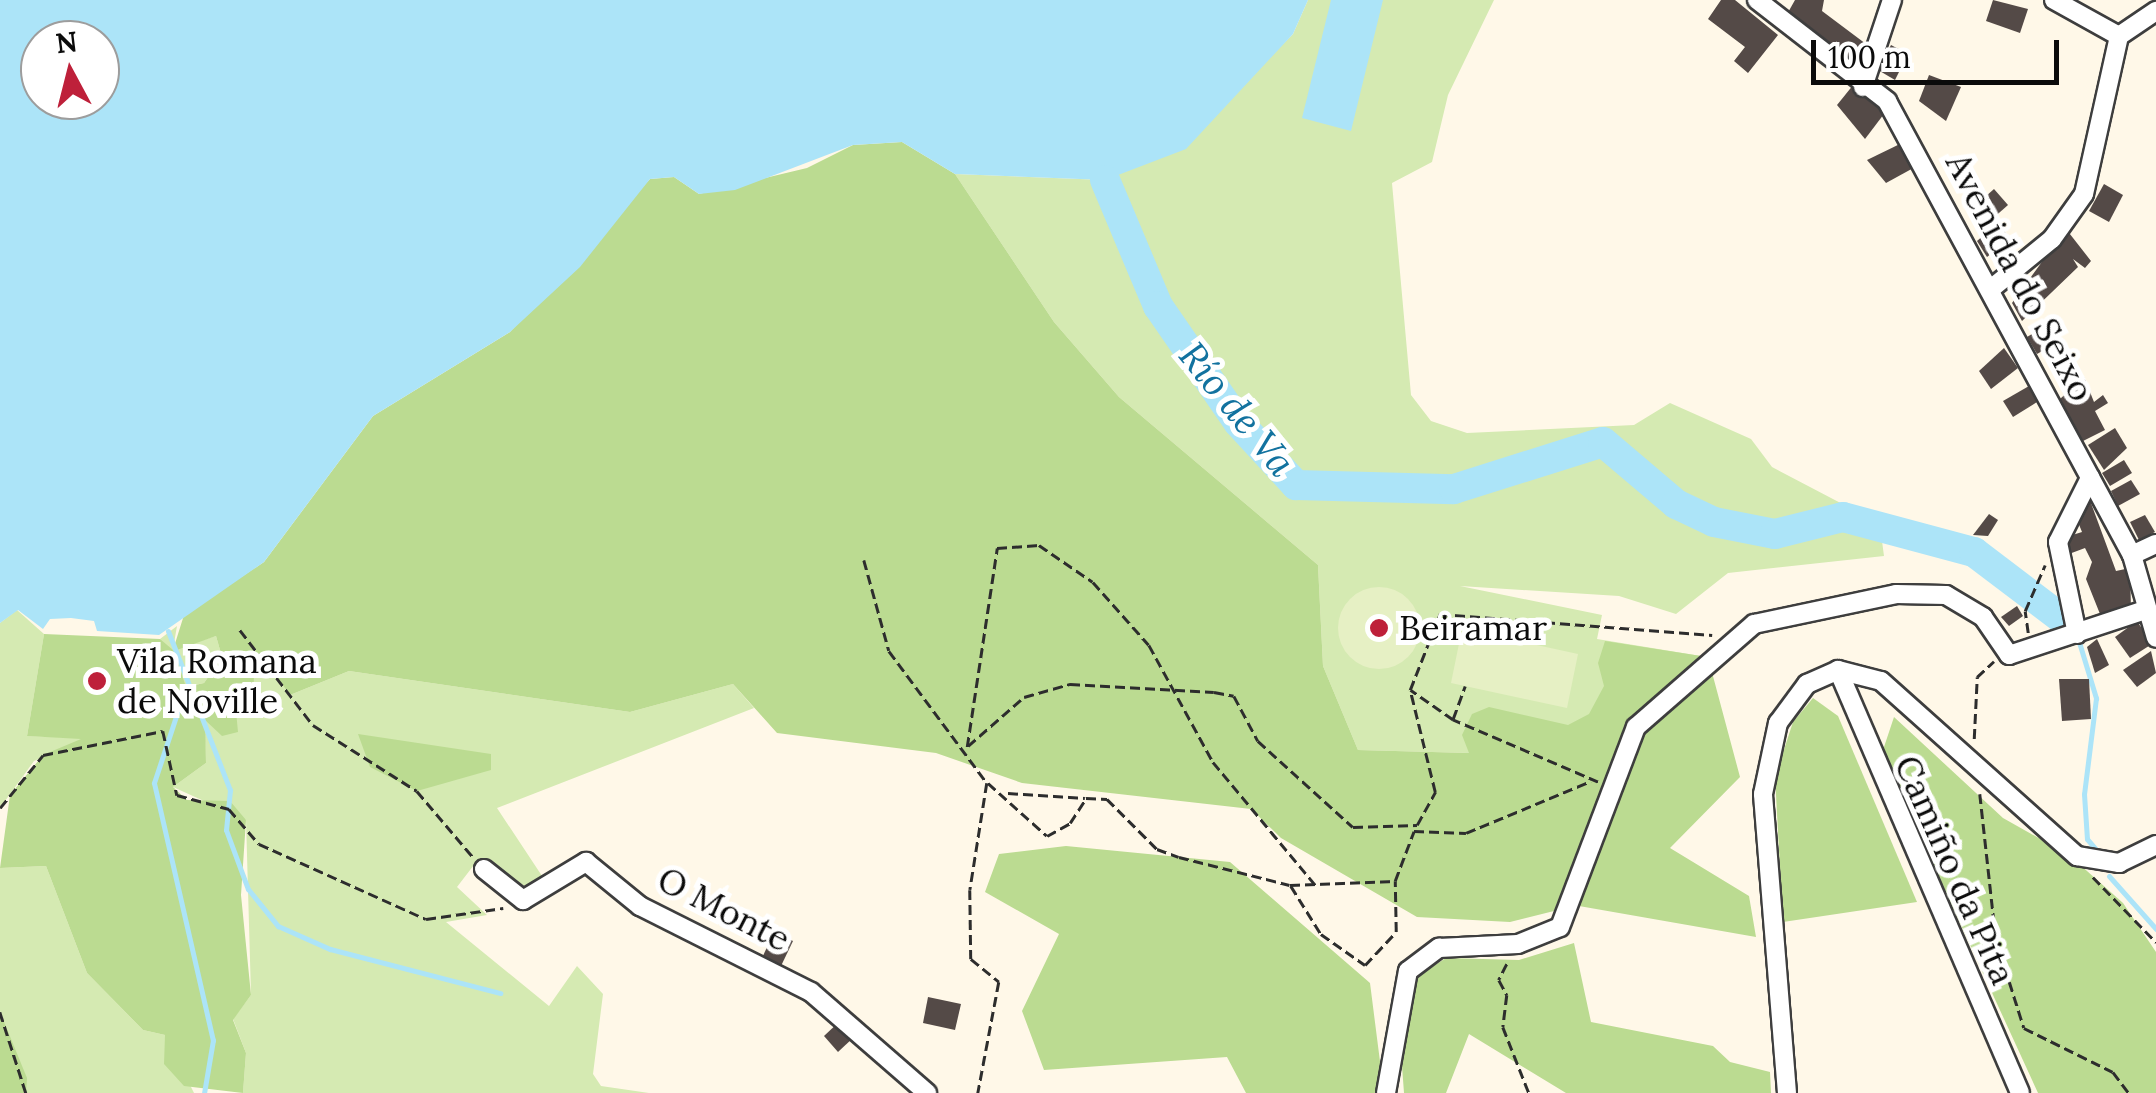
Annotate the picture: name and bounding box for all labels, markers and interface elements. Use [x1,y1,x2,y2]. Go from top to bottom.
north arrow [20,20,120,120]
scale bar [1816,20,2064,82]
text: N [54,23,80,61]
text: 100 m [1828,38,1911,76]
street label: Avenida do Seixo [1937,146,2103,408]
water label: Río de Va [1169,333,1305,485]
place label: Beiramar [1399,607,1547,649]
marker: Beiramar [1368,617,1390,639]
place label: Vila Romana de Noville [117,640,317,722]
marker: Vila Romana de Noville [86,670,108,692]
street label: Camiño da Pita [1886,749,2024,991]
street label: O Monte [651,858,797,960]

